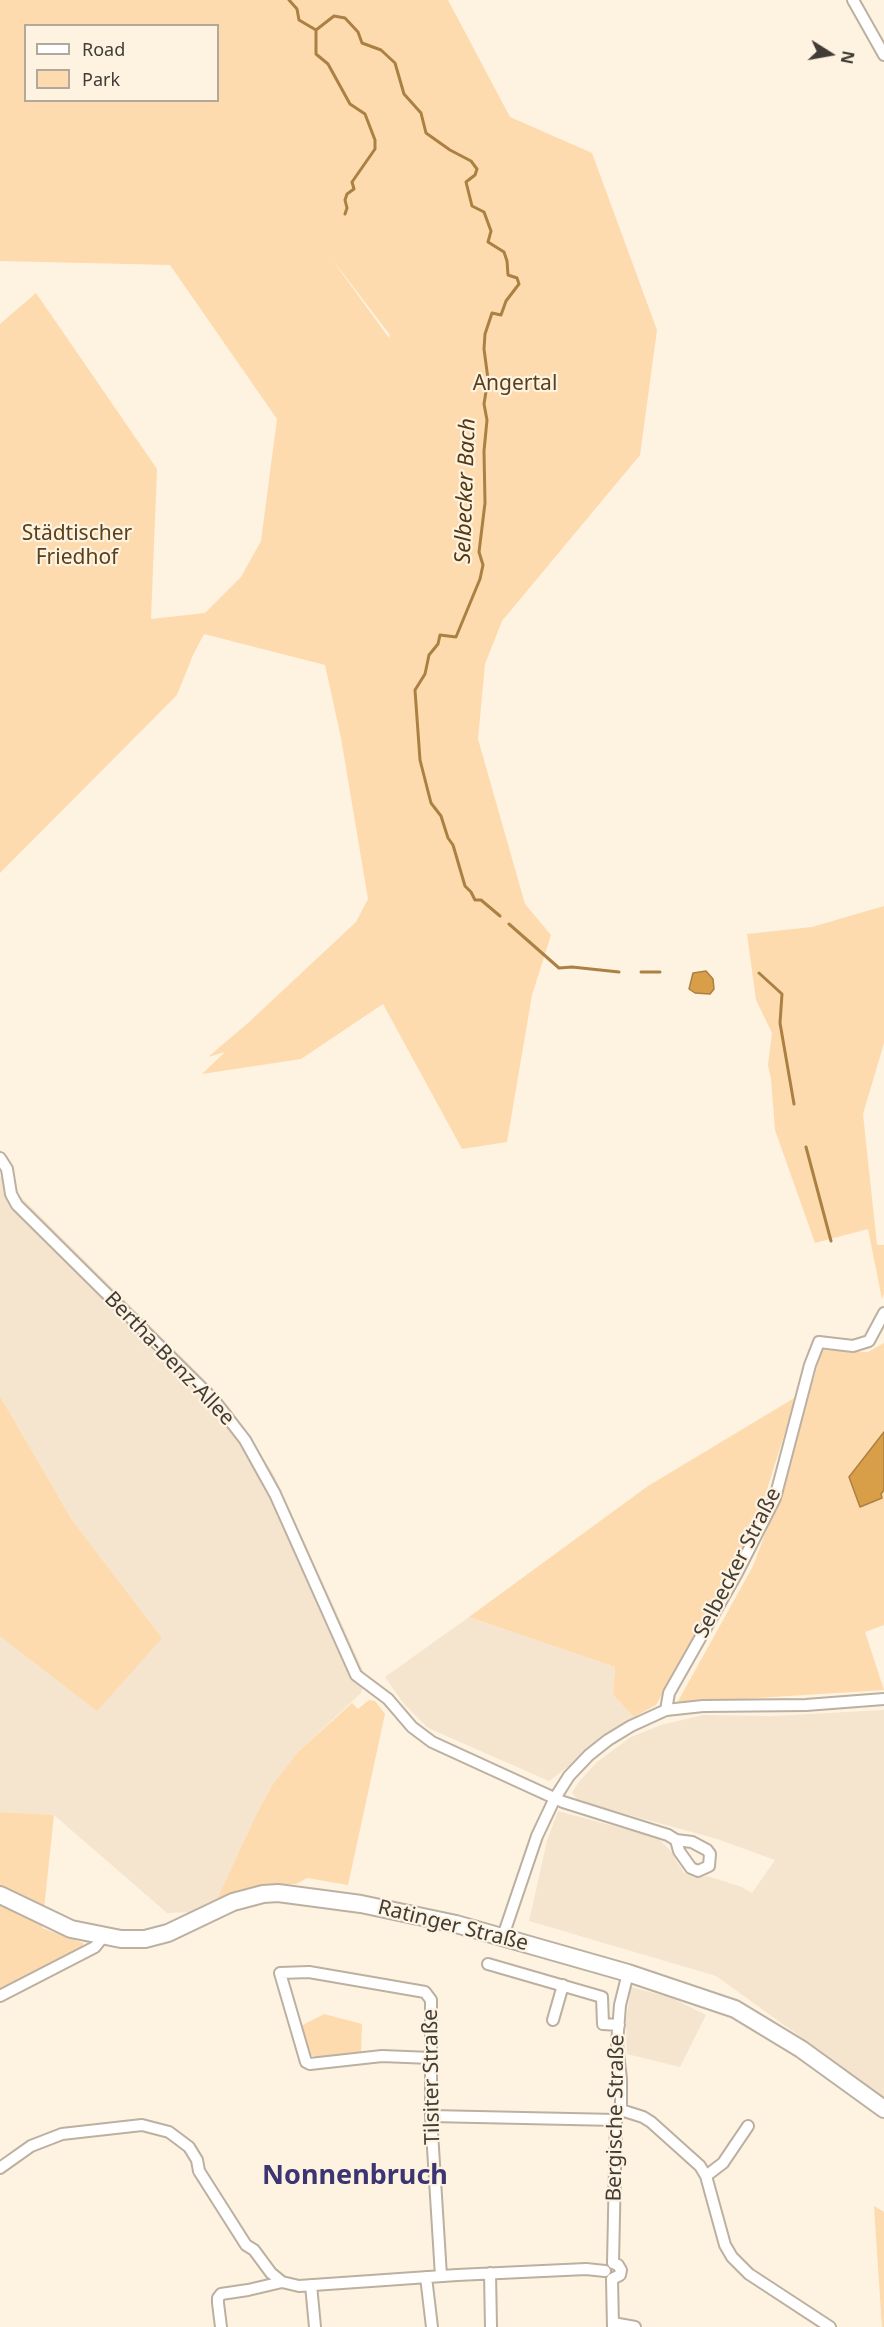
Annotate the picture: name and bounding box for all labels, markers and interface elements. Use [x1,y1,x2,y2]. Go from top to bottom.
legend [24,24,219,102]
north arrow [800,24,860,84]
text: Road [82,37,125,61]
text: N [836,49,860,66]
text: Park [82,67,120,91]
park label: Angertal [473,371,557,397]
water label: Selbecker Bach [450,418,482,564]
park label: Städtischer Friedhof [22,521,132,571]
street label: Bertha-Benz-Allee [99,1287,239,1431]
street label: Selbecker Straße [689,1484,787,1642]
street label: Ratinger Straße [375,1895,531,1957]
street label: Tilsiter Straße [418,2009,446,2145]
street label: Bergische Straße [602,2034,630,2202]
district label: Nonnenbruch [262,2160,448,2192]

